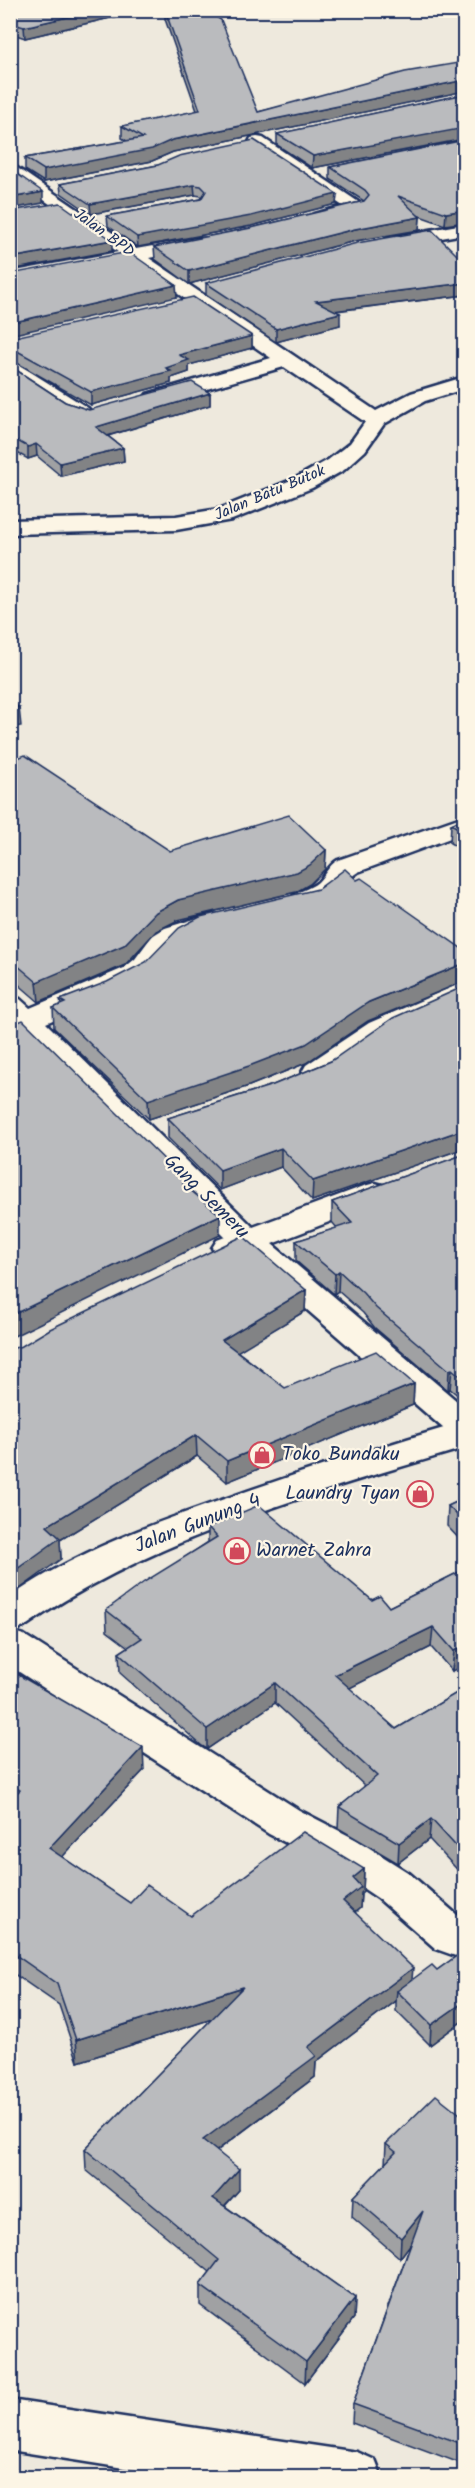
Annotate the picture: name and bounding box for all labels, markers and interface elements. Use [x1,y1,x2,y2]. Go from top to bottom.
street label: Jalan BPD [68,202,140,264]
street label: Jalan Batu Butok [211,458,330,528]
street label: Gang Semeru [156,1147,257,1248]
place label: Toko Bundaku [282,1439,400,1471]
shop icon: Toko Bundaku [247,1440,277,1470]
place label: Laundry Tyan [285,1478,400,1510]
shop icon: Laundry Tyan [405,1479,435,1509]
street label: Jalan Gunung 4 [130,1485,266,1563]
place label: Warnet Zahra [256,1535,372,1567]
shop icon: Warnet Zahra [222,1536,252,1566]

